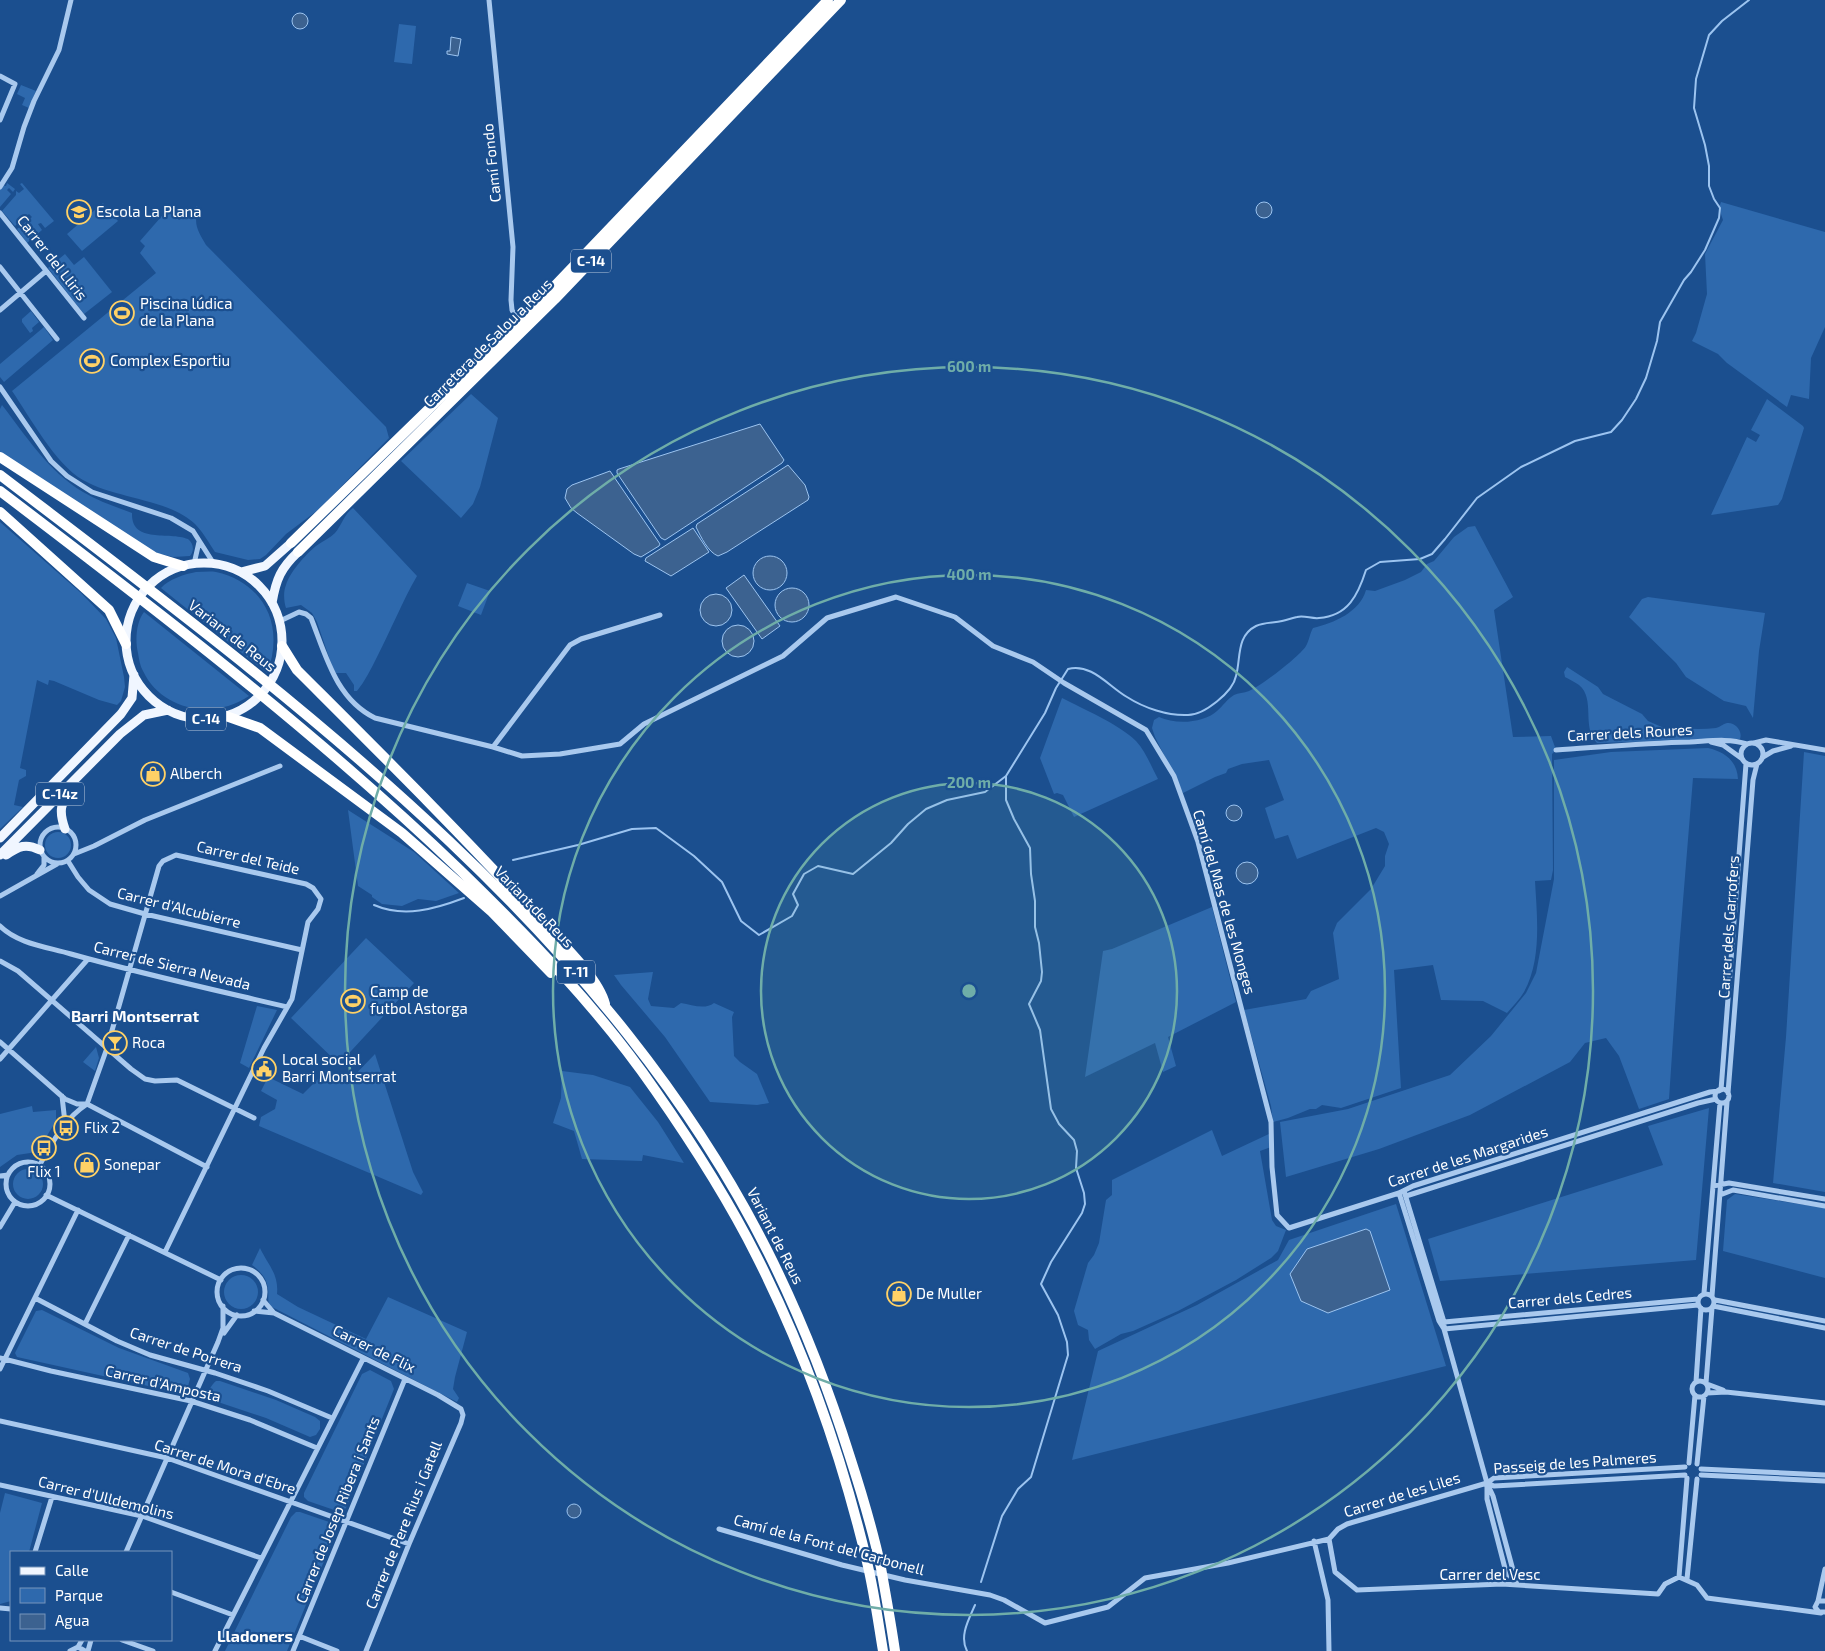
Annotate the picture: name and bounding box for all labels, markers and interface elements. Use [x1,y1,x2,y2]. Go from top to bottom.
street label: Camí Fondo [478,123,504,203]
school or university icon: Escola La Plana [66,199,92,225]
place label: Escola La Plana [96,202,202,220]
street label: Carrer del Lliris [14,211,92,304]
road number: C-14 [571,250,611,272]
street label: Carretera de Salou a Reus [419,274,555,410]
place label: Piscina lúdica de la Plana [140,294,232,329]
sports icon: Piscina lúdica de la Plana [109,300,135,326]
sports icon: Complex Esportiu [79,348,105,374]
place label: Complex Esportiu [110,351,230,369]
text: 600 m [947,357,991,375]
text: 400 m [947,565,991,583]
street label: Variant de Reus [185,595,280,675]
road number: C-14 [186,708,226,731]
street label: Carrer dels Roures [1567,720,1693,744]
shop icon: Alberch [140,761,166,787]
place label: Alberch [170,764,222,782]
text: 200 m [947,773,991,791]
road number: C-14z [36,782,84,806]
street label: Camí del Mas de les Monges [1190,807,1260,996]
street label: Carrer del Teide [195,836,301,878]
street label: Carrer dels Garrofers [1714,855,1742,999]
street label: Variant de Reus [491,862,578,951]
street label: Carrer d'Alcubierre [116,883,243,931]
street label: Carrer de Sierra Nevada [92,937,253,993]
road number: T-11 [557,960,595,984]
place label: Camp de futbol Astorga [370,982,468,1017]
centre of rings [960,982,978,1000]
sports icon: Camp de futbol Astorga [340,988,366,1014]
district label: Barri Montserrat [71,1006,199,1025]
bar icon: Roca [102,1030,128,1056]
place label: Roca [132,1033,165,1051]
place label: Local social Barri Montserrat [282,1050,397,1085]
public building icon: Local social Barri Montserrat [251,1056,277,1082]
bus stop icon: Flix 2 [53,1115,79,1141]
place label: Flix 2 [84,1118,120,1136]
street label: Carrer de les Margarides [1385,1122,1550,1190]
bus stop icon: Flix 1 [31,1135,57,1161]
shop icon: Sonepar [74,1152,100,1178]
place label: Sonepar [104,1155,161,1173]
place label: Flix 1 [27,1162,61,1180]
street label: Variant de Reus [744,1184,808,1287]
shop icon: De Muller [886,1281,912,1307]
street label: Carrer dels Cedres [1507,1283,1633,1311]
place label: De Muller [916,1284,982,1302]
street label: Carrer de Flix [330,1320,419,1376]
street label: Carrer de Porrera [128,1322,245,1376]
street label: Carrer d'Amposta [104,1361,223,1405]
street label: Carrer de Josep Ribera i Sants [291,1414,383,1606]
street label: Carrer de Mora d'Ebre [152,1435,298,1497]
street label: Carrer de Pere Rius i Gatell [361,1437,445,1611]
street label: Passeig de les Palmeres [1493,1447,1657,1477]
street label: Carrer de les Liles [1341,1468,1462,1520]
street label: Carrer d'Ulldemolins [37,1471,176,1523]
street label: Camí de la Font del Carbonell [732,1510,927,1578]
legend [10,1551,172,1641]
text: Calle [55,1561,89,1579]
street label: Carrer del Vesc [1439,1565,1541,1583]
text: Parque [55,1586,103,1604]
text: Agua [55,1611,90,1629]
district label: Lladoners [217,1626,293,1645]

